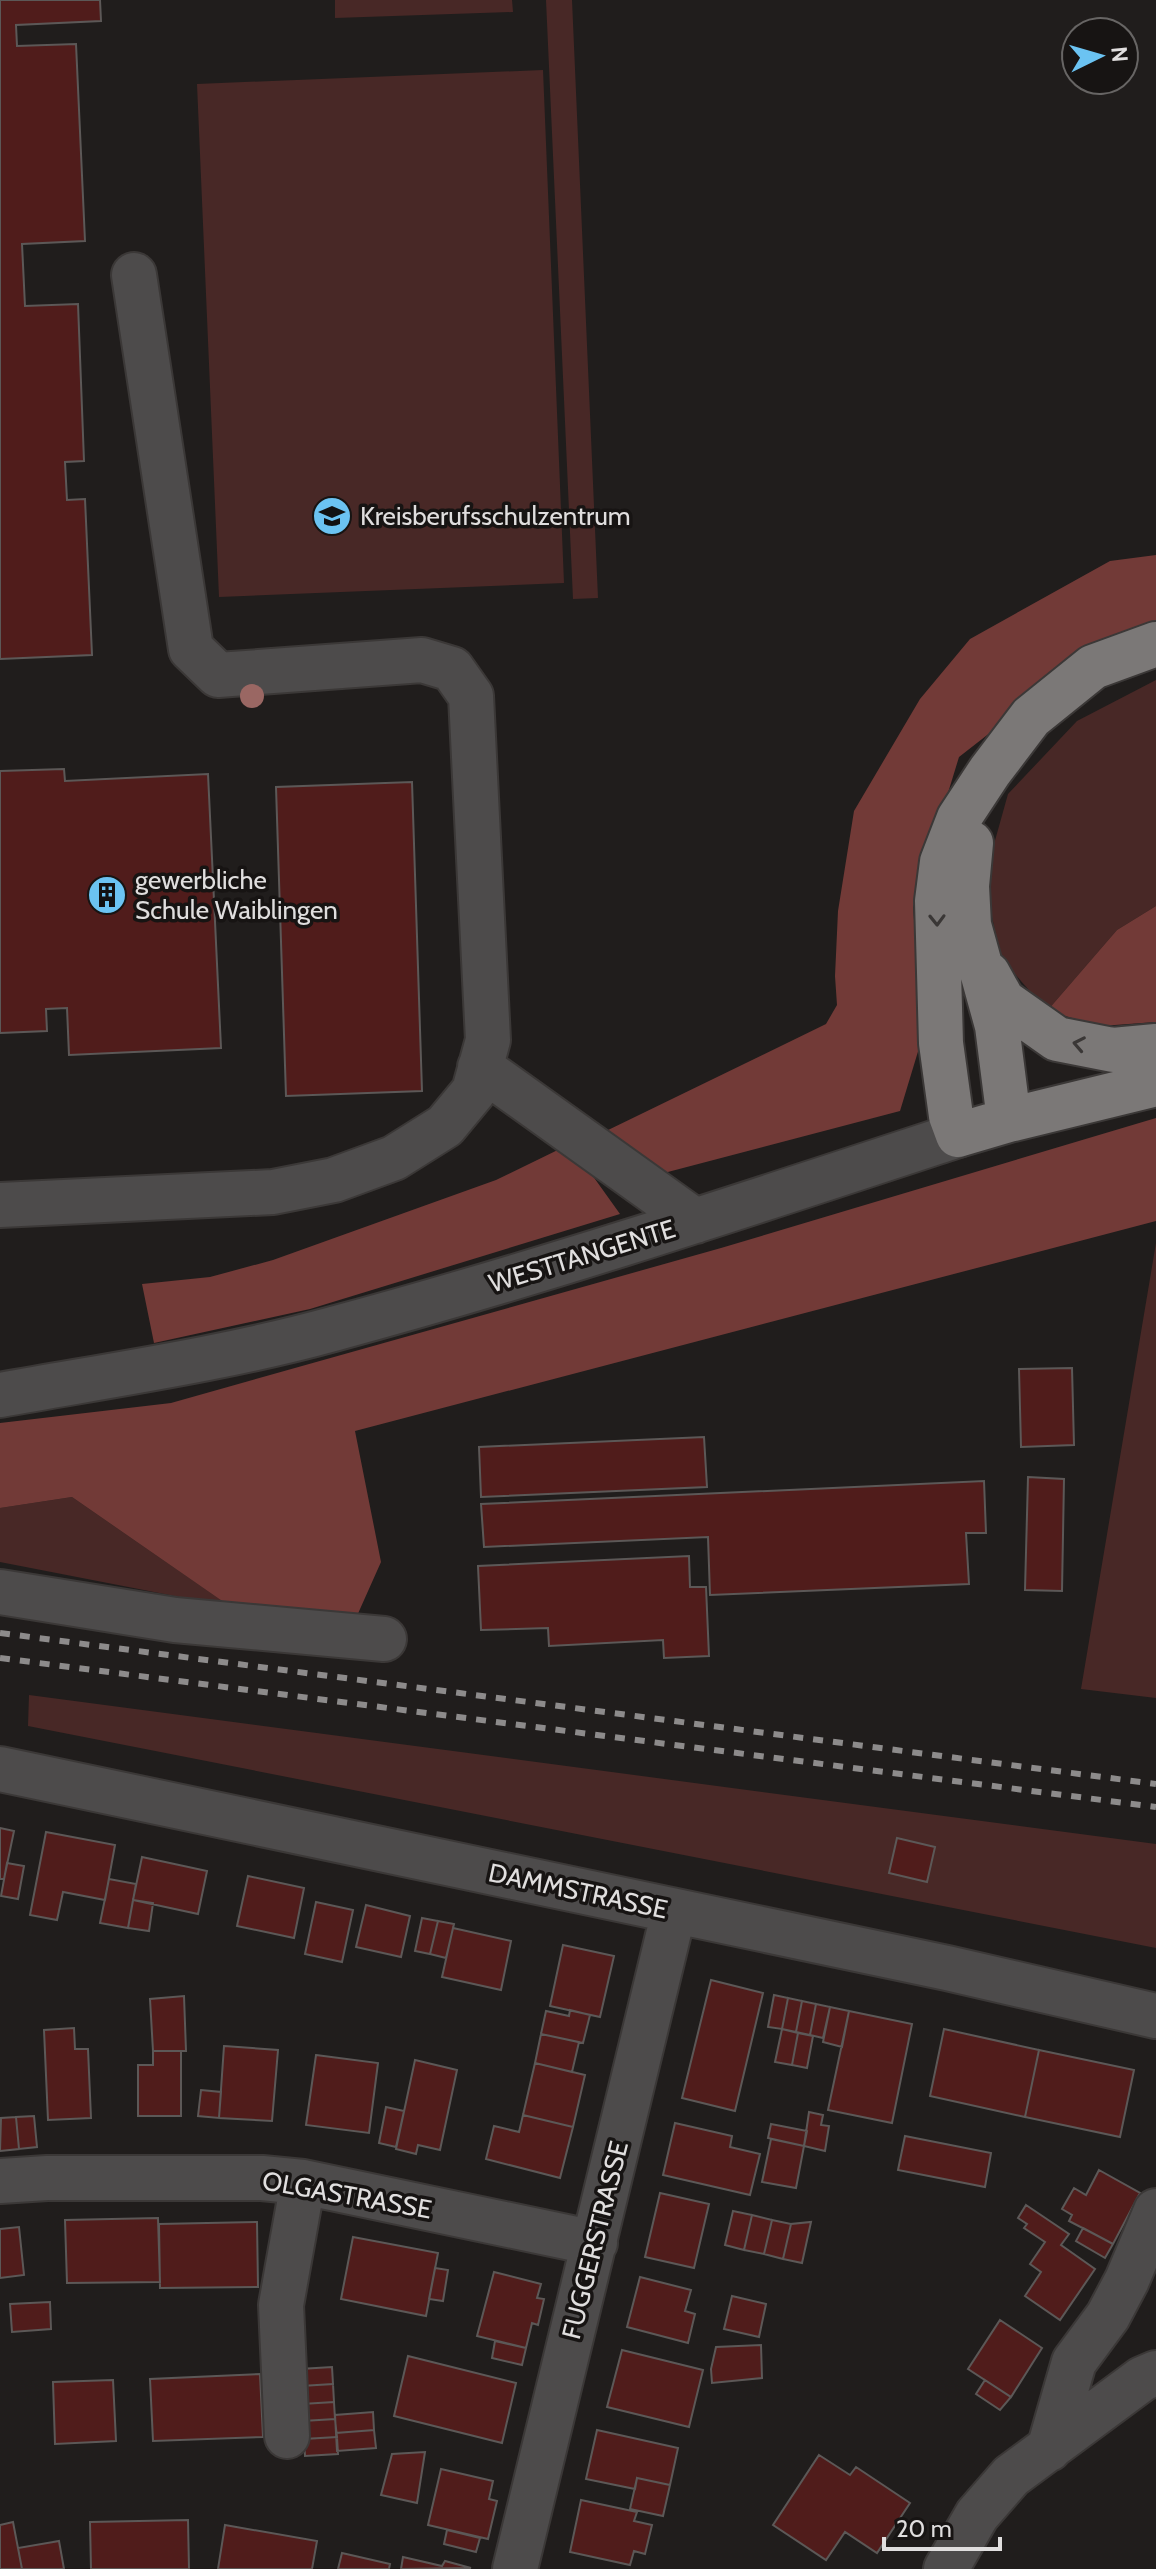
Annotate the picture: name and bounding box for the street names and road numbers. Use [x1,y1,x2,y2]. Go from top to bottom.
street label: WESTTANGENTE [485,1212,679,1300]
street label: DAMMSTRASSE [485,1856,671,1926]
street label: FUGGERSTRASSE [555,2138,635,2342]
street label: OLGASTRASSE [260,2164,434,2226]

